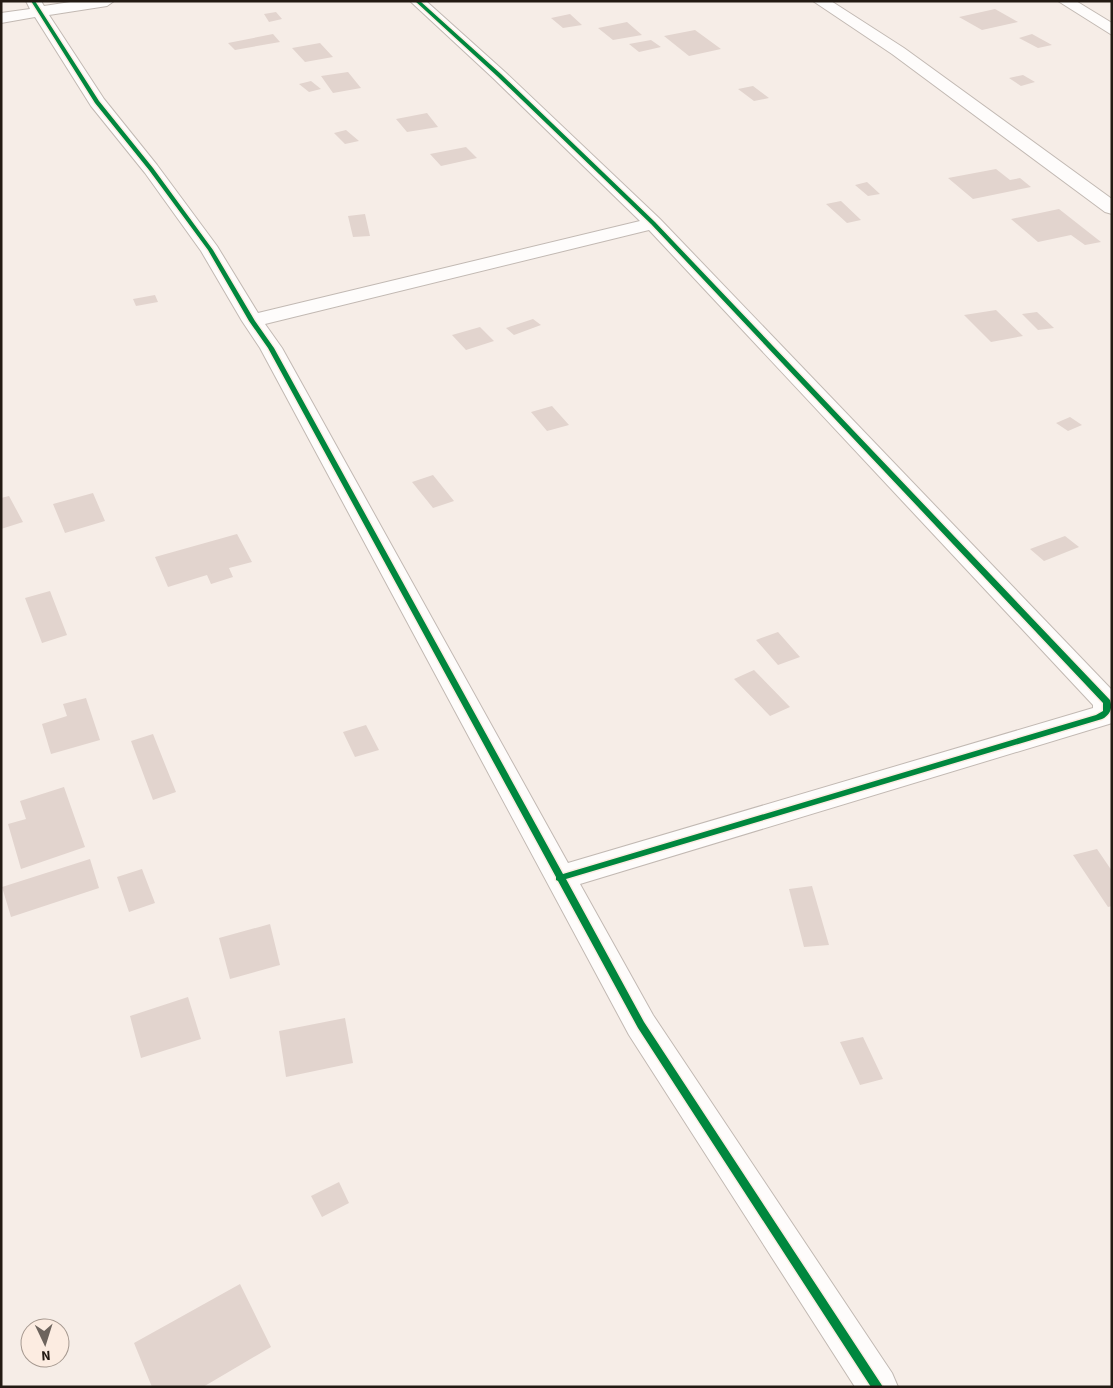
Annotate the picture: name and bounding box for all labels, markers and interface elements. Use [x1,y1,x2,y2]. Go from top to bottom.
north arrow [20,1318,70,1368]
text: N [40,1345,51,1365]

